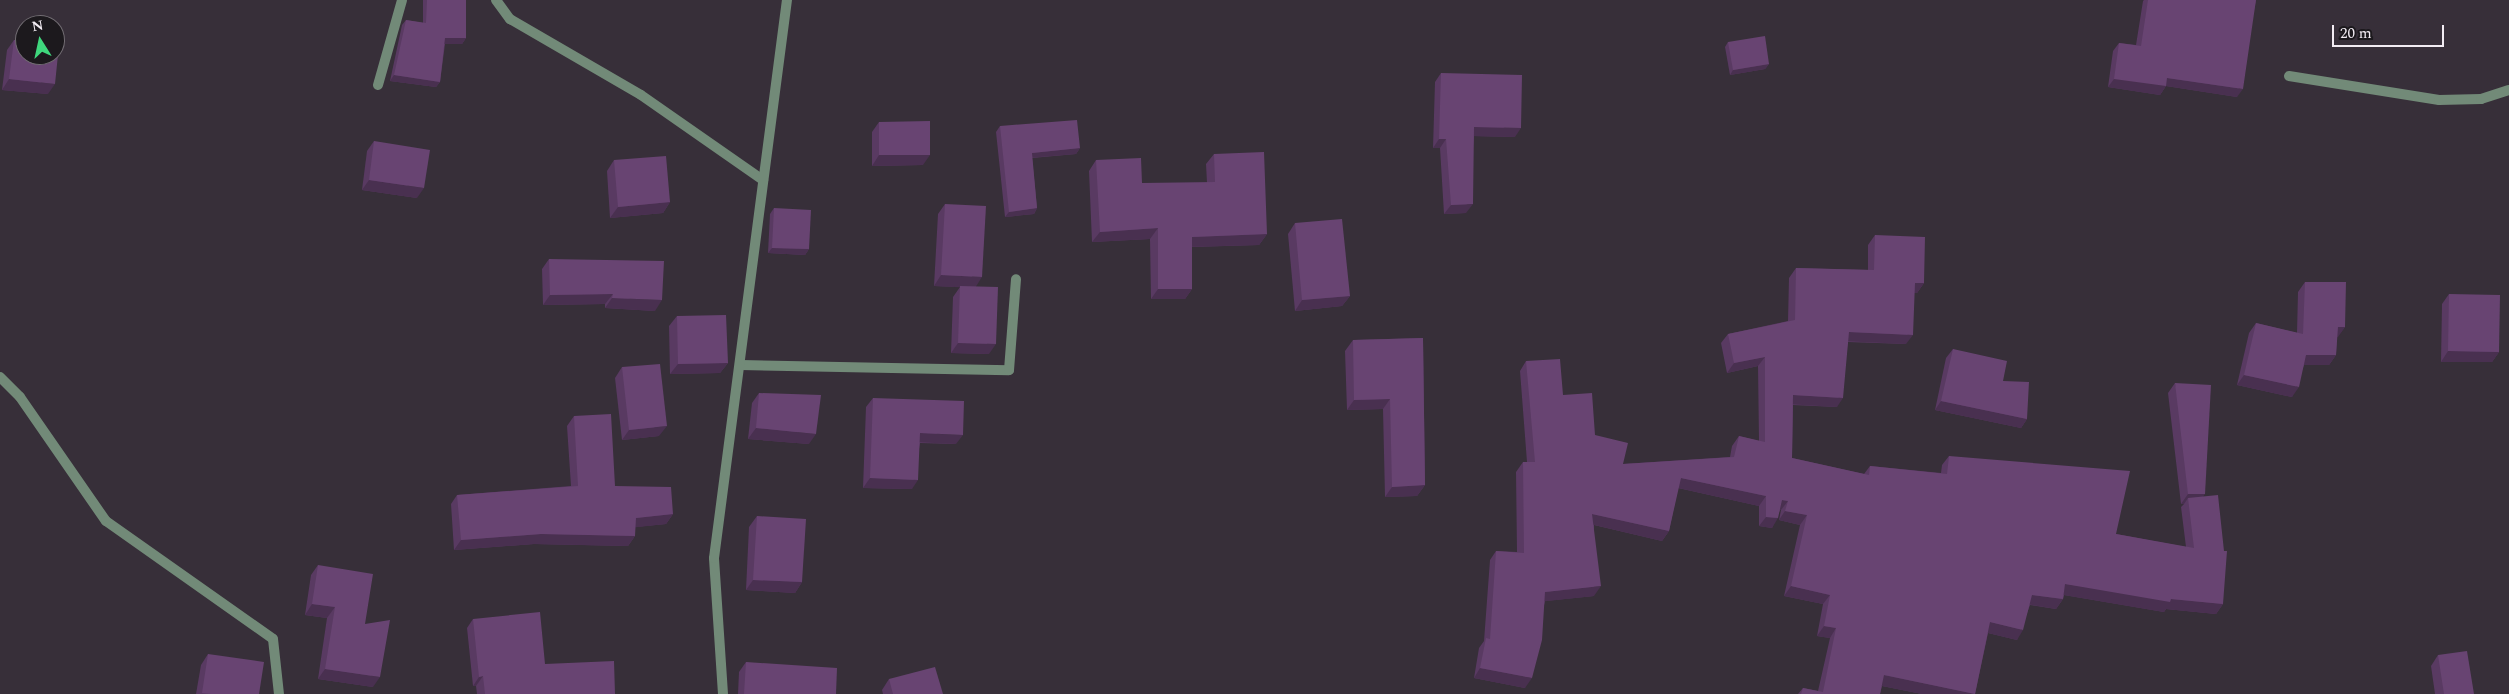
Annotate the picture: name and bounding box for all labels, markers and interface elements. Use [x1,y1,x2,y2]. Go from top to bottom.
text: N [30,14,45,37]
north arrow [15,15,65,65]
scale bar [2334,15,2446,47]
text: 20 m [2340,22,2372,45]

